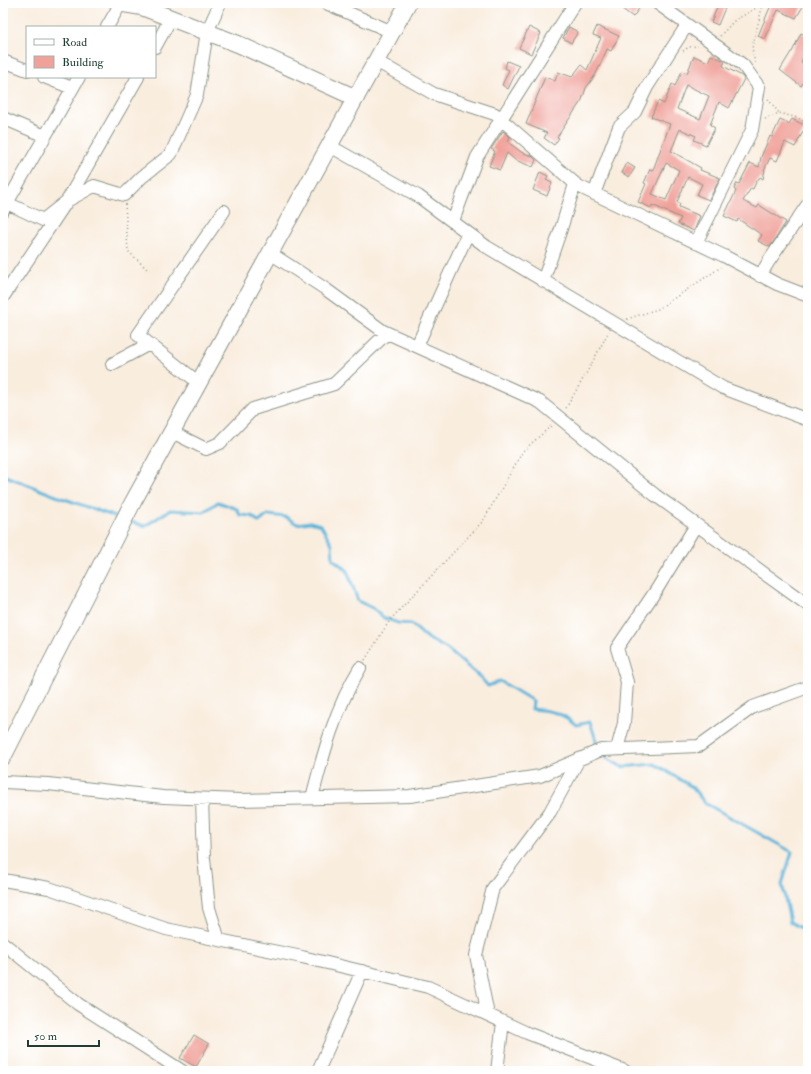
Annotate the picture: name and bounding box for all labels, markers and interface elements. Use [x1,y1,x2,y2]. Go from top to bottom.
legend [26,26,156,78]
text: Road [62,35,87,50]
text: Building [62,55,105,70]
scale bar [28,1022,99,1048]
text: 50 m [34,1029,58,1044]

